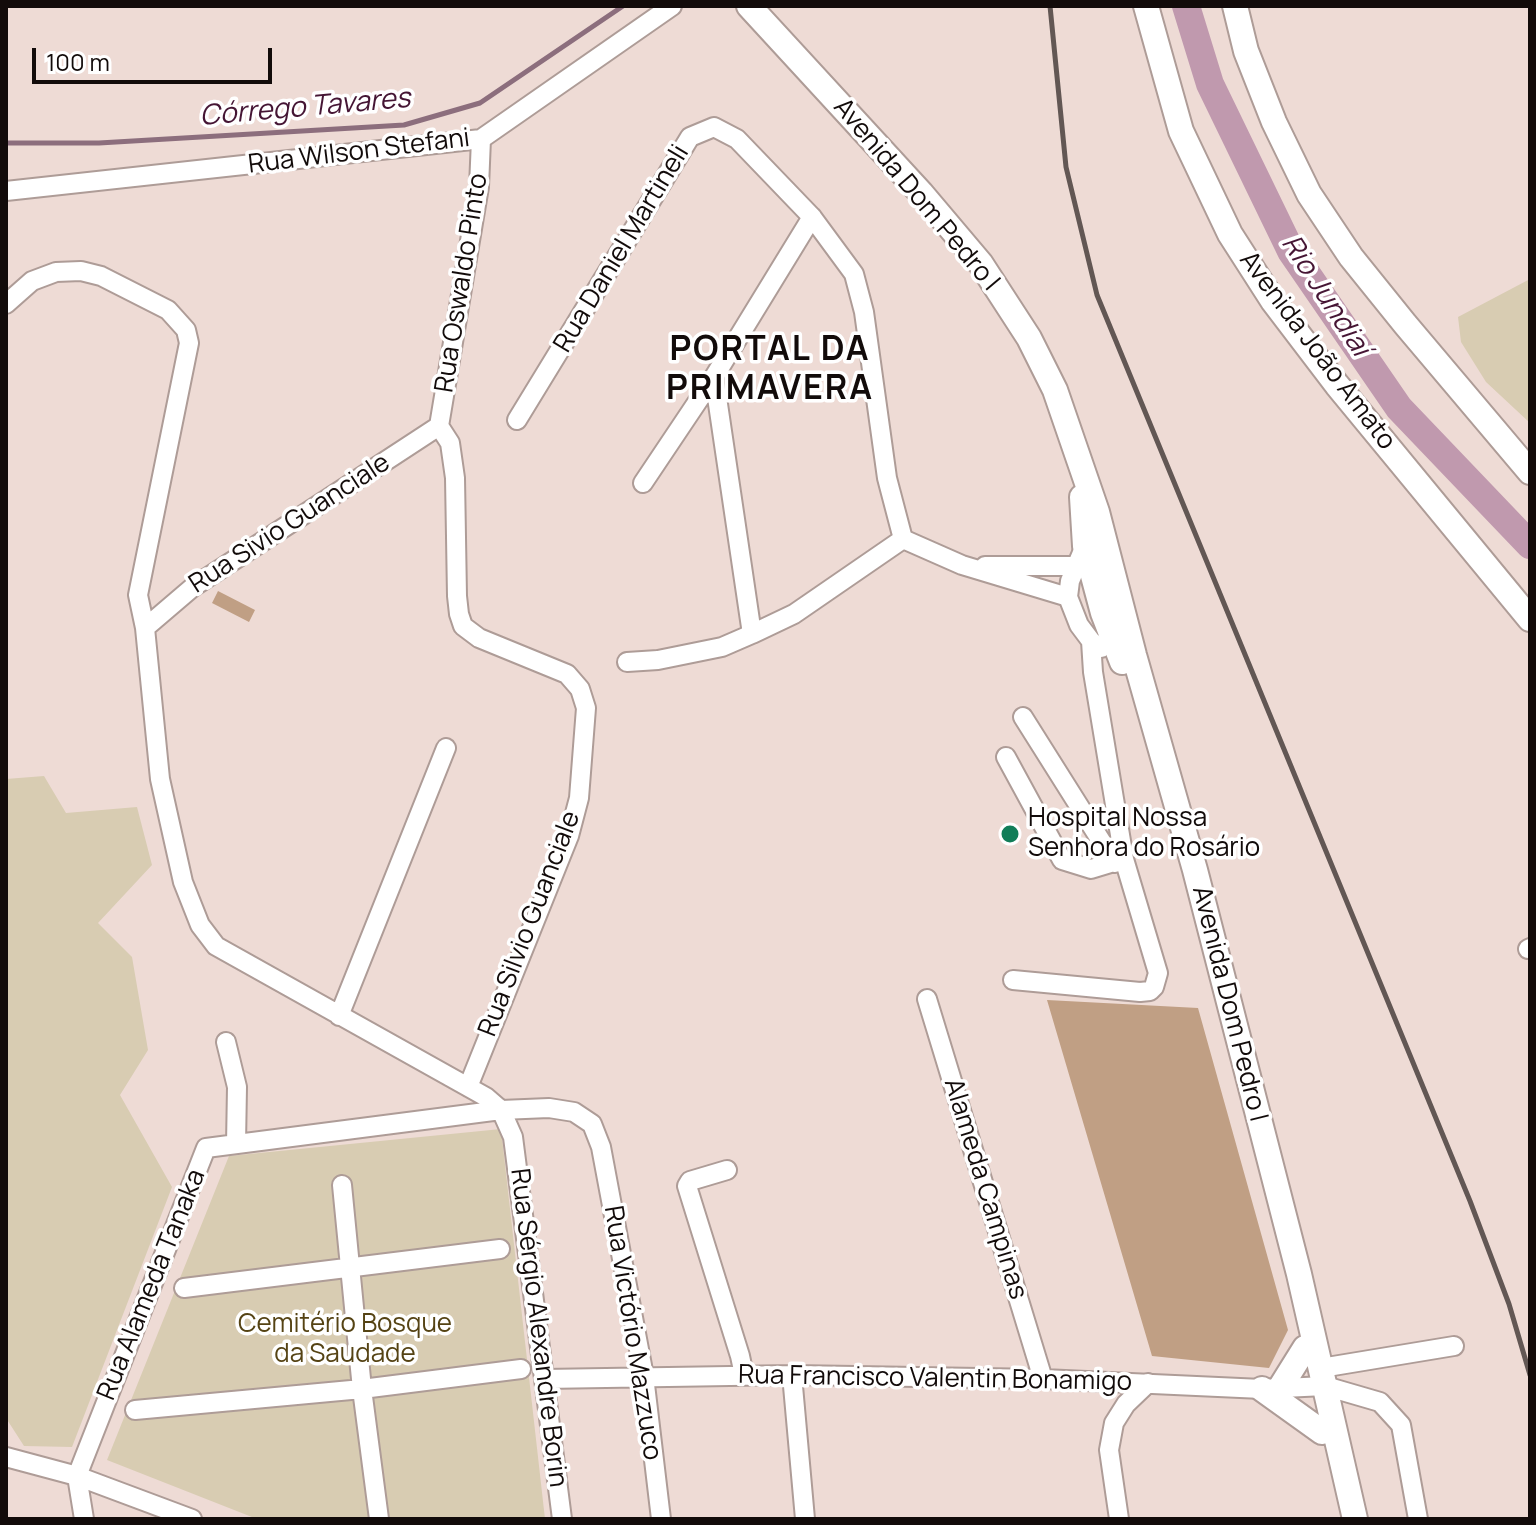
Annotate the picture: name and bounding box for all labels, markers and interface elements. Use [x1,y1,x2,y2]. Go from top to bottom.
scale bar [36,32,276,82]
text: 100 m [46,45,110,78]
water label: Córrego Tavares [198,82,412,134]
street label: Avenida Dom Pedro I [826,92,1006,298]
street label: Rua Wilson Stefani [246,123,472,181]
street label: Rua Daniel Martineli [548,140,696,358]
street label: Rua Oswaldo Pinto [429,171,495,395]
water label: Rio Jundiaí [1273,229,1377,363]
street label: Avenida João Amato [1232,246,1402,456]
district label: PORTAL DA PRIMAVERA [666,330,874,410]
street label: Rua Sivio Guanciale [184,448,396,600]
place label: Hospital Nossa Senhora do Rosário [1028,803,1260,864]
street label: Rua Silvio Guanciale [473,807,587,1041]
marker: Hospital Nossa Senhora do Rosário [999,823,1021,845]
street label: Avenida Dom Pedro I [1185,883,1273,1125]
street label: Alameda Campinas [937,1075,1033,1303]
street label: Rua Alameda Tanaka [91,1165,213,1405]
street label: Rua Sérgio Alexandre Borin [503,1167,573,1489]
street label: Rua Victório Mazzuco [596,1204,668,1462]
park label: Cemitério Bosque da Saudade [238,1309,452,1370]
street label: Rua Francisco Valentin Bonamigo [738,1360,1132,1398]

